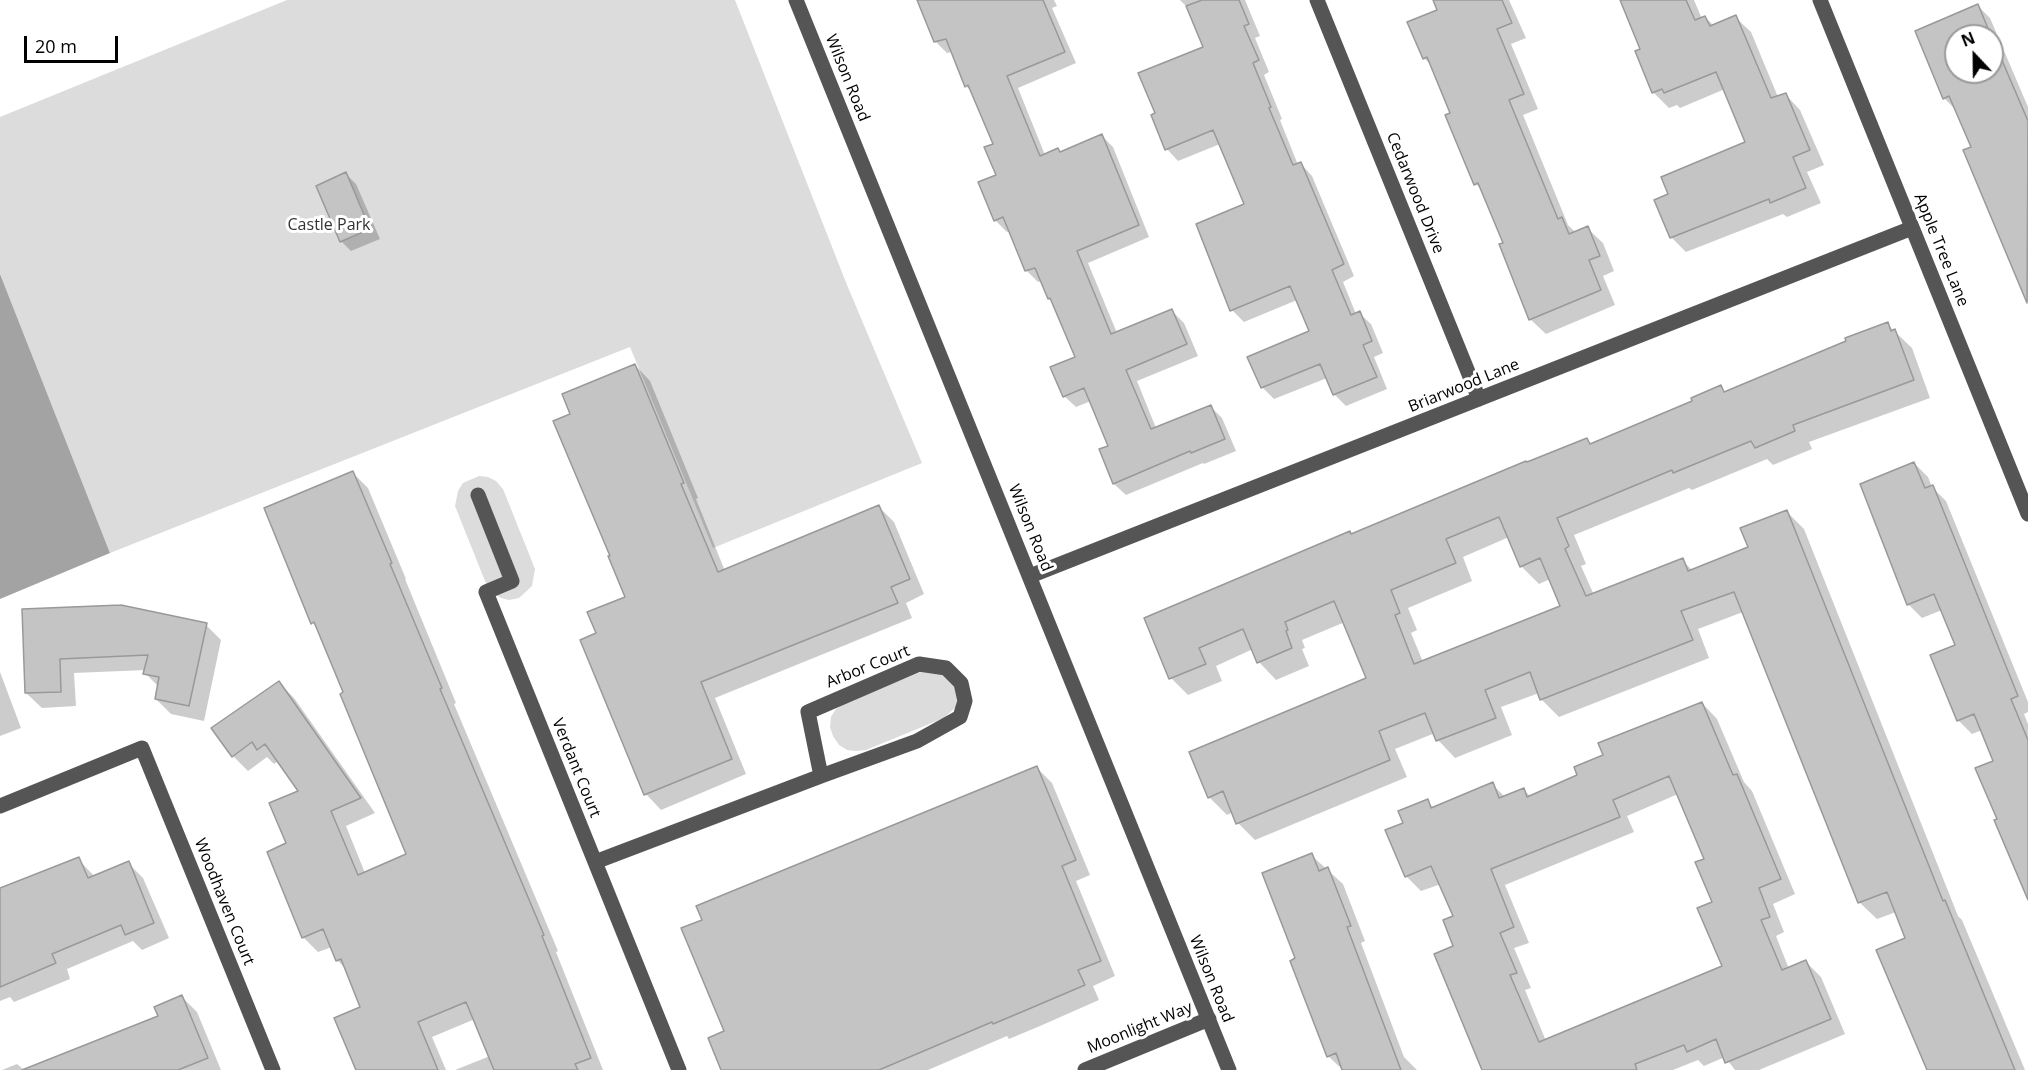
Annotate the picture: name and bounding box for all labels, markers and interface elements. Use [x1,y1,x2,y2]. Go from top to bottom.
scale bar [27,24,122,62]
north arrow [1944,24,2004,84]
text: N [1958,27,1978,52]
street label: Wilson Road [821,32,873,124]
text: 20 m [35,34,77,58]
street label: Cedarwood Drive [1382,130,1448,256]
street label: Apple Tree Lane [1910,191,1972,309]
park label: Castle Park [288,215,370,235]
street label: Briarwood Lane [1406,355,1522,417]
street label: Wilson Road [1004,482,1056,574]
street label: Arbor Court [823,642,913,692]
street label: Verdant Court [547,716,605,820]
street label: Woodhaven Court [190,836,258,968]
street label: Wilson Road [1185,933,1237,1025]
street label: Moonlight Way [1085,998,1195,1058]

